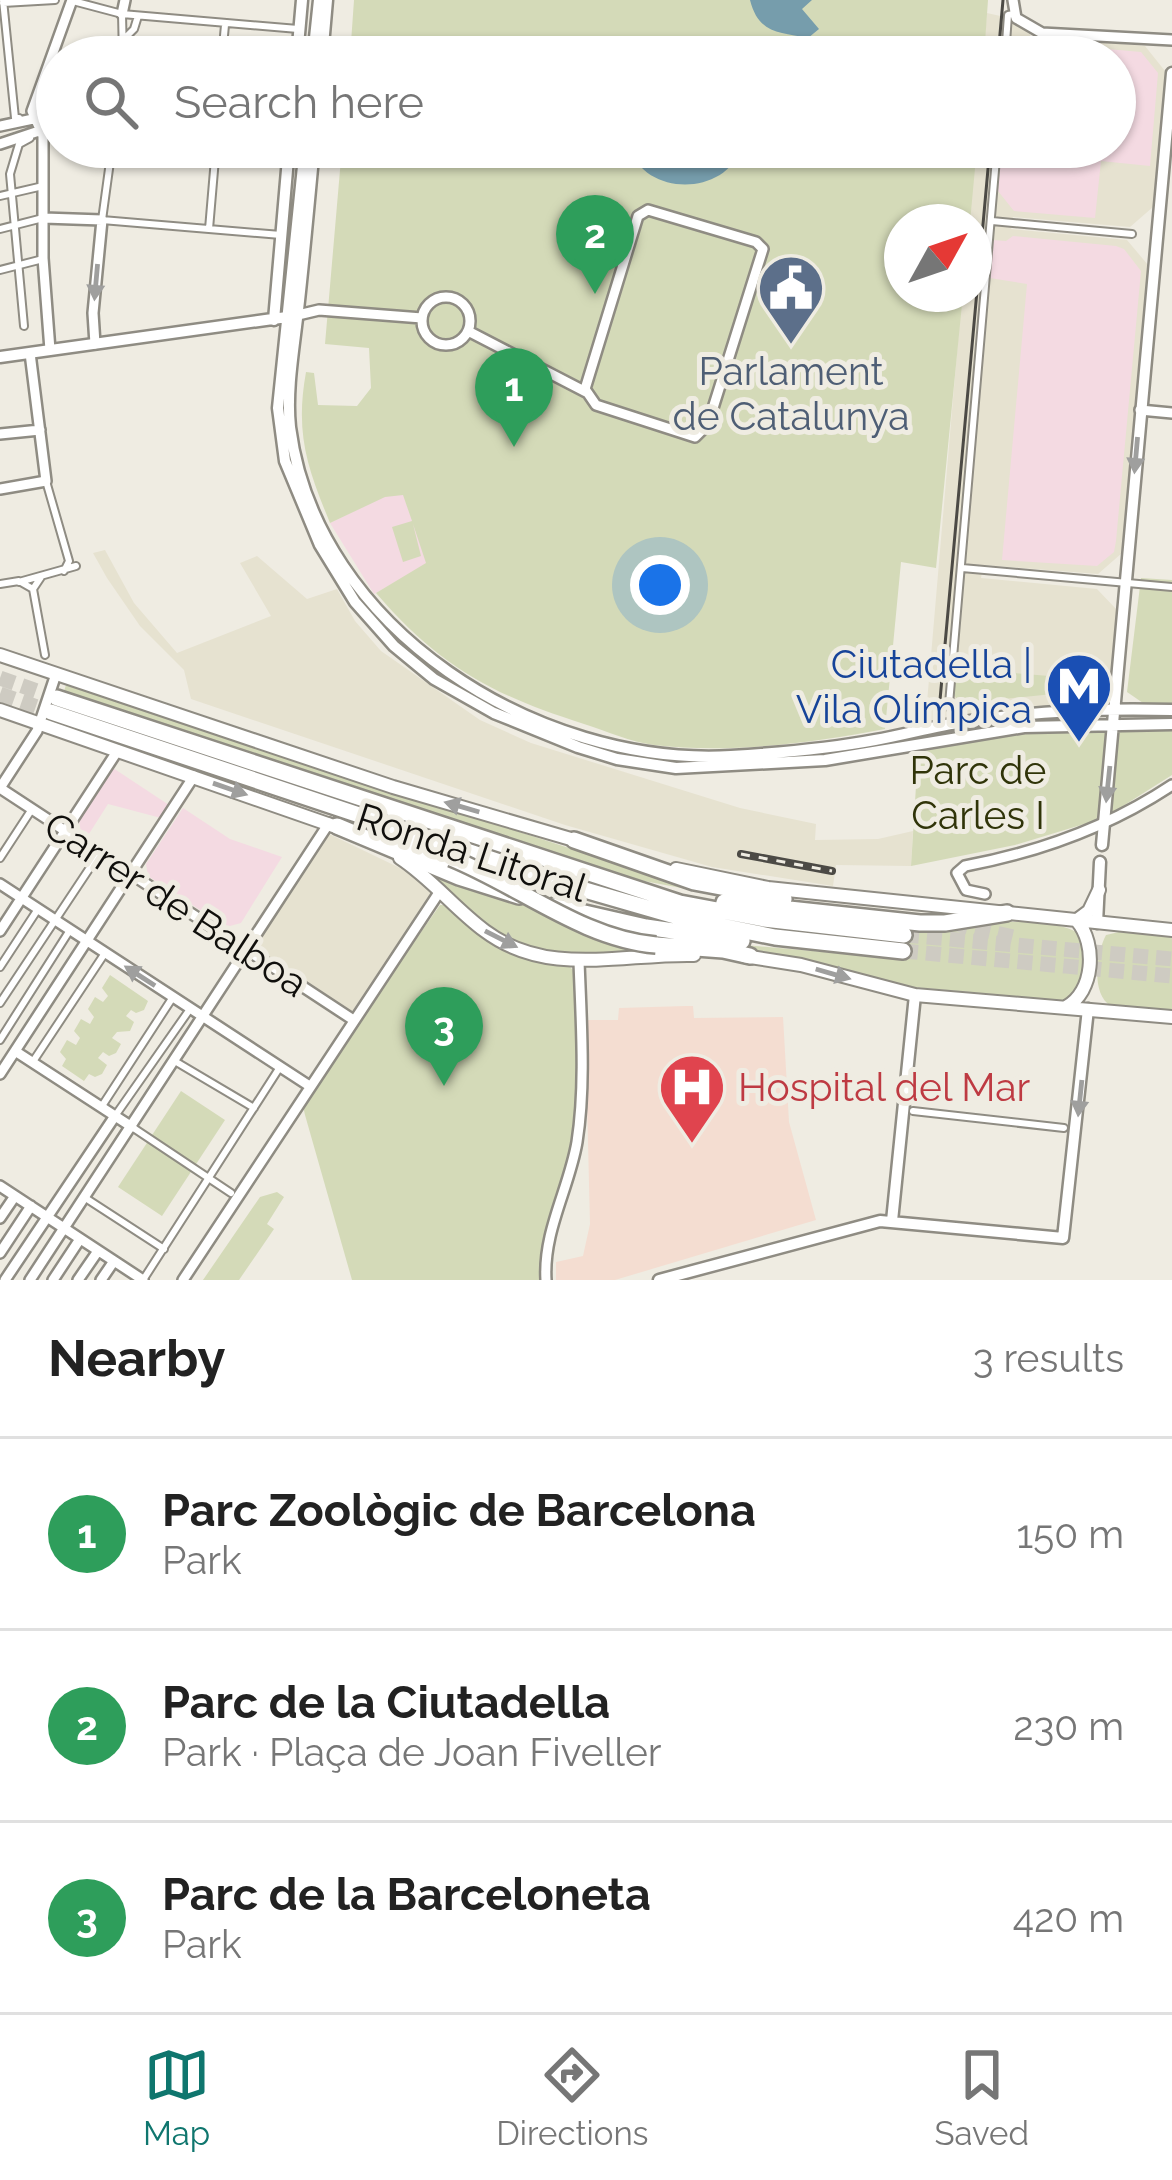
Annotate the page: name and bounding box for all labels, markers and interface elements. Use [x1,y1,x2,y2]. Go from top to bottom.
search box [36,36,1136,168]
icon: search [78,69,144,135]
text: Search here [174,76,424,129]
pin: 2 [556,195,634,294]
north arrow [884,204,992,312]
public building icon: Parlament de Catalunya [756,253,826,347]
one-way arrow [86,264,105,301]
pin: 1 [475,348,553,447]
place label: Parlament de Catalunya [672,348,910,439]
one-way arrow [1126,437,1145,474]
your location [630,555,690,615]
place label: Ciutadella | Vila Olímpica [796,641,1032,732]
metro station icon: Ciutadella | Vila Olímpica [1044,651,1114,745]
park label: Parc de Carles I [910,747,1046,838]
one-way arrow [1098,766,1117,803]
one-way arrow [212,781,248,799]
street label: Ronda Litoral [351,793,593,911]
one-way arrow [443,797,480,816]
street label: Carrer de Balboa [36,802,316,1006]
one-way arrow [484,928,519,948]
one-way arrow [123,965,156,987]
one-way arrow [815,966,852,984]
pin: 3 [405,987,483,1086]
hospital icon: Hospital del Mar [657,1052,727,1146]
place label: Hospital del Mar [738,1064,1031,1110]
one-way arrow [1070,1080,1089,1117]
text: Nearby [48,1328,225,1388]
text: 3 results [973,1335,1124,1381]
text: Parc Zoològic de Barcelona [162,1484,756,1537]
text: 1 [77,1511,97,1557]
text: 150 m [1016,1511,1124,1557]
text: Park [162,1537,242,1583]
text: Parc de la Ciutadella [162,1676,610,1729]
text: 2 [76,1703,98,1749]
text: 230 m [1013,1703,1124,1749]
text: Park · Plaça de Joan Fiveller [162,1729,662,1775]
text: Parc de la Barceloneta [162,1868,651,1921]
text: 3 [76,1895,98,1941]
text: 420 m [1013,1895,1124,1941]
text: Park [162,1921,242,1967]
tab: Map [143,2042,210,2153]
tab: Directions [496,2042,649,2153]
tab: Saved [935,2042,1029,2153]

